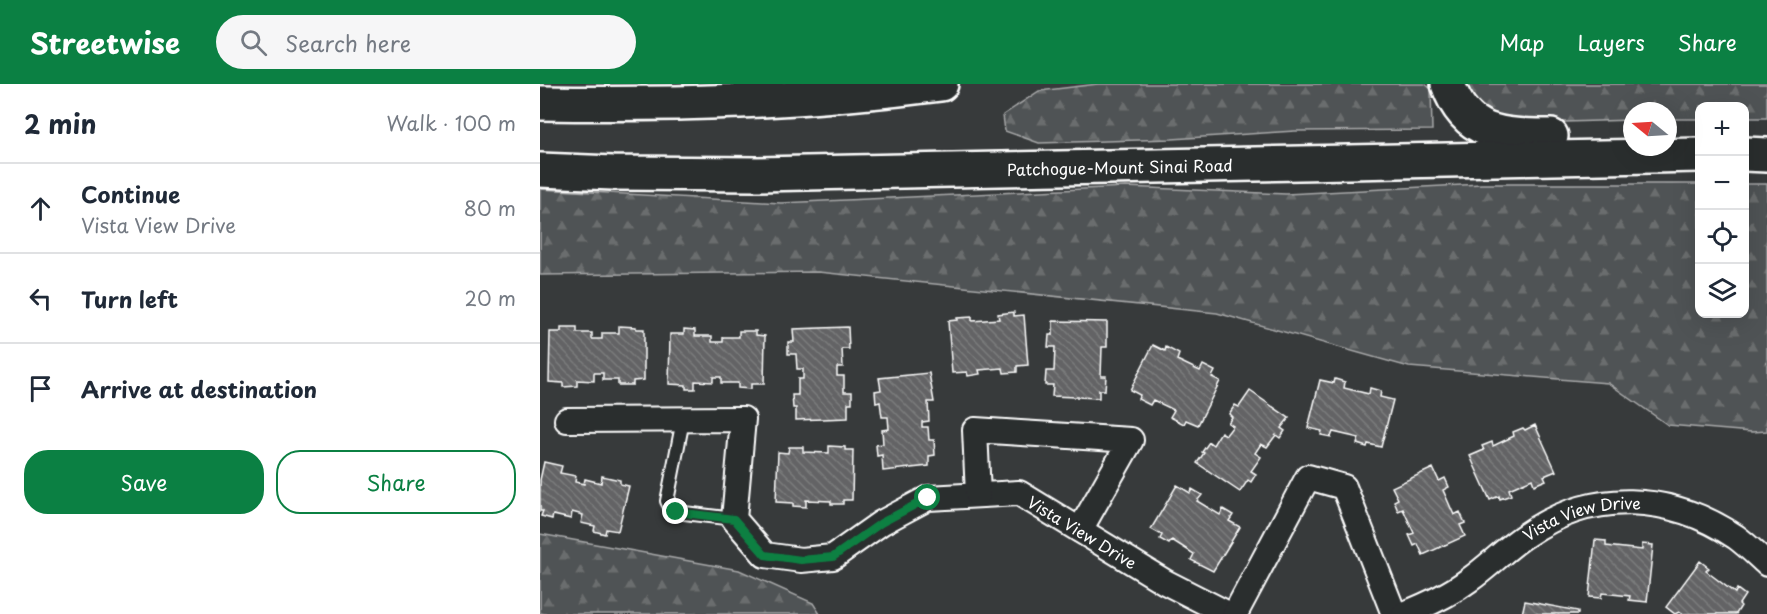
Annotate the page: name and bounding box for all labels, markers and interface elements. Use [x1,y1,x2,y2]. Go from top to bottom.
search box [216,15,636,69]
text: Streetwise [30,21,180,64]
icon: search [237,26,270,59]
text: Search here [285,26,411,59]
text: Map [1500,26,1544,58]
text: Layers [1577,26,1645,58]
text: Share [1678,26,1737,58]
north arrow [1623,102,1677,156]
map controls [1695,102,1749,318]
button: + [1695,102,1749,156]
text: 2 min [24,104,97,143]
text: Walk · 100 m [386,108,516,138]
street label: Patchogue-Mount Sinai Road [1007,152,1233,181]
button: − [1695,156,1749,210]
text: Continue [81,177,180,210]
icon: ahead [24,192,57,225]
text: 80 m [464,193,516,223]
text: Vista View Drive [81,210,236,240]
button: locate [1695,210,1749,264]
button: layers [1695,264,1749,318]
icon: left [24,282,57,315]
text: Turn left [81,282,178,315]
text: 20 m [464,283,516,313]
icon: arrive [24,372,57,405]
text: Arrive at destination [81,372,317,405]
button: Save [24,450,264,514]
button: Share [276,450,516,514]
route start [914,484,940,510]
street label: Vista View Drive [1023,489,1142,574]
street label: Vista View Drive [1517,490,1642,546]
route end [662,498,688,524]

